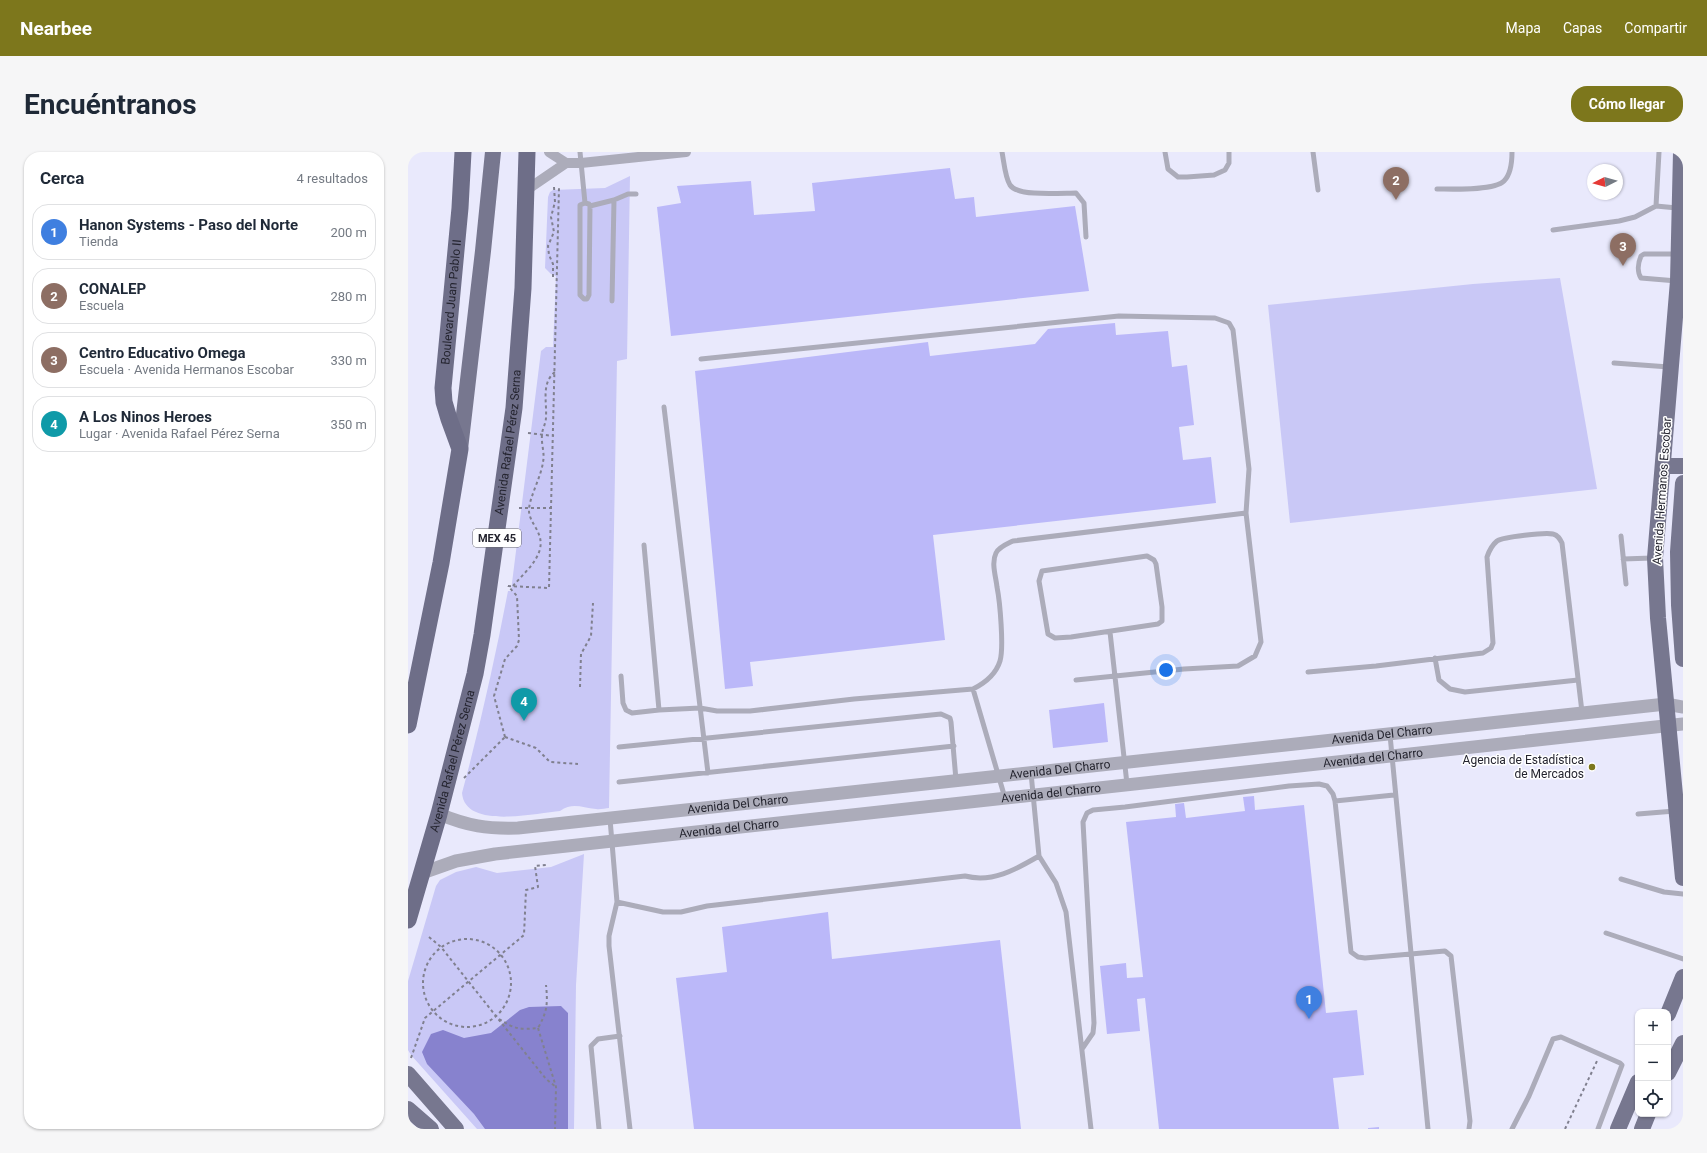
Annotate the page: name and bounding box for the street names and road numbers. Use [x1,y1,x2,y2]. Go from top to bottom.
street label: Boulevard Juan Pablo II [438,239,464,365]
street label: Avenida Rafael Pérez Serna [492,369,524,516]
street label: Avenida Hermanos Escobar [1650,417,1674,565]
road number: MEX 45 [473,529,521,547]
street label: Avenida Rafael Pérez Serna [427,689,478,834]
street label: Avenida Del Charro [1331,722,1433,747]
street label: Avenida del Charro [1322,745,1424,770]
street label: Avenida Del Charro [1009,757,1111,782]
street label: Avenida del Charro [1000,781,1102,806]
street label: Avenida Del Charro [687,792,789,817]
street label: Avenida del Charro [678,816,780,841]

